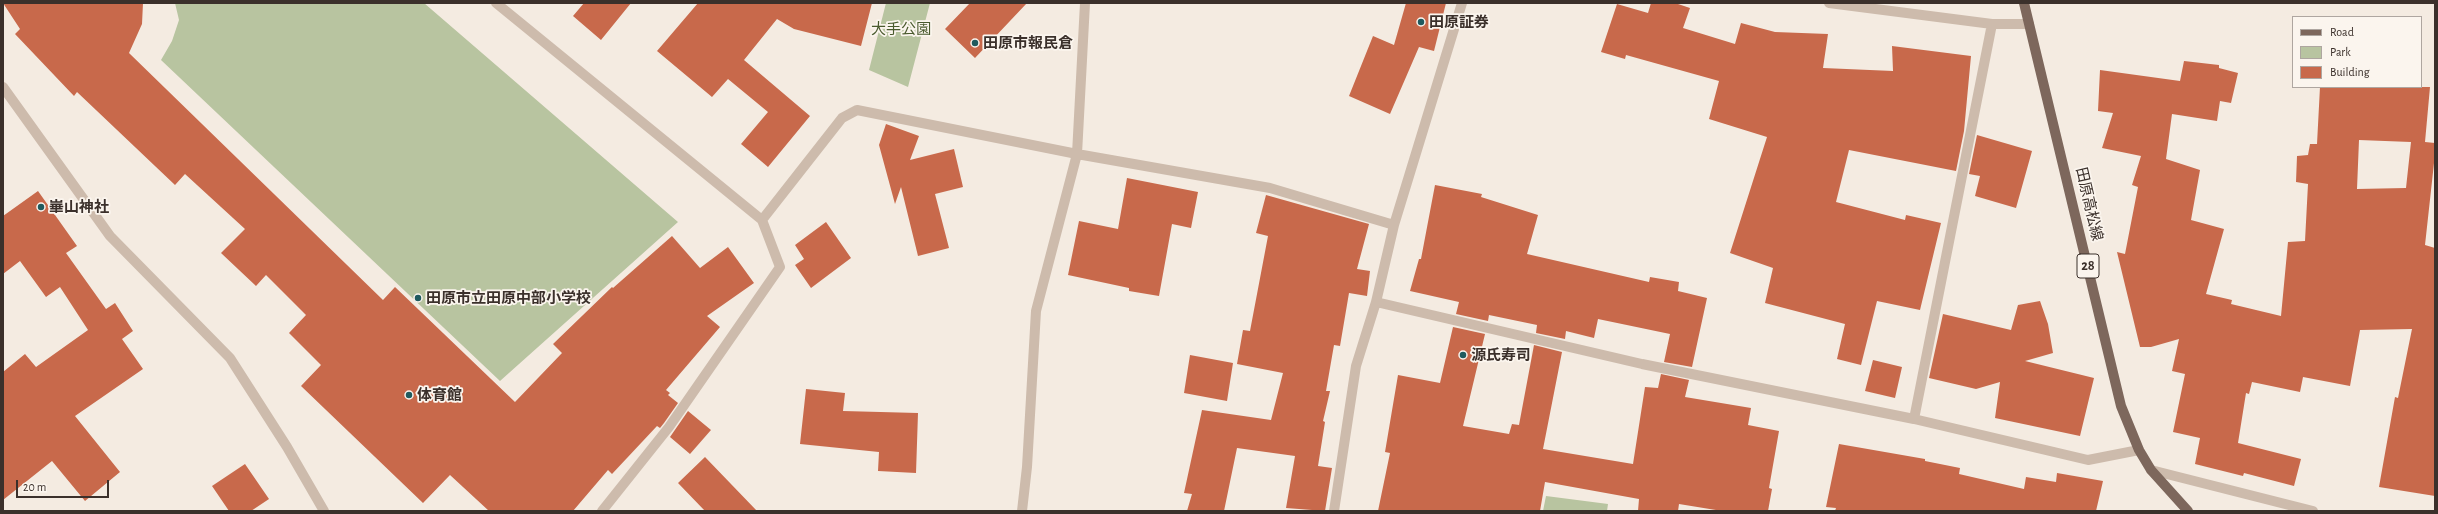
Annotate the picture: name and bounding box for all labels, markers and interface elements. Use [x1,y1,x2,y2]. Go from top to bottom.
place label: 田原証券 [1429,13,1489,31]
legend [2292,16,2422,88]
marker: 田原証券 [1416,17,1426,27]
park label: 大手公園 [871,20,931,38]
text: Road [2330,26,2354,38]
place label: 田原市報民倉 [983,34,1073,52]
marker: 田原市報民倉 [970,38,980,48]
text: Park [2330,46,2351,58]
text: Building [2330,66,2370,78]
street label: 田原高松線 [2072,165,2106,243]
place label: 崋山神社 [49,198,109,216]
marker: 崋山神社 [36,202,46,212]
road number: 28 [2077,254,2099,278]
place label: 田原市立田原中部小学校 [426,289,591,307]
marker: 田原市立田原中部小学校 [413,293,423,303]
place label: 源氏寿司 [1471,346,1531,364]
marker: 源氏寿司 [1458,350,1468,360]
place label: 体育館 [417,386,462,404]
marker: 体育館 [404,390,414,400]
scale bar [18,472,111,498]
text: 20 m [23,481,46,493]

